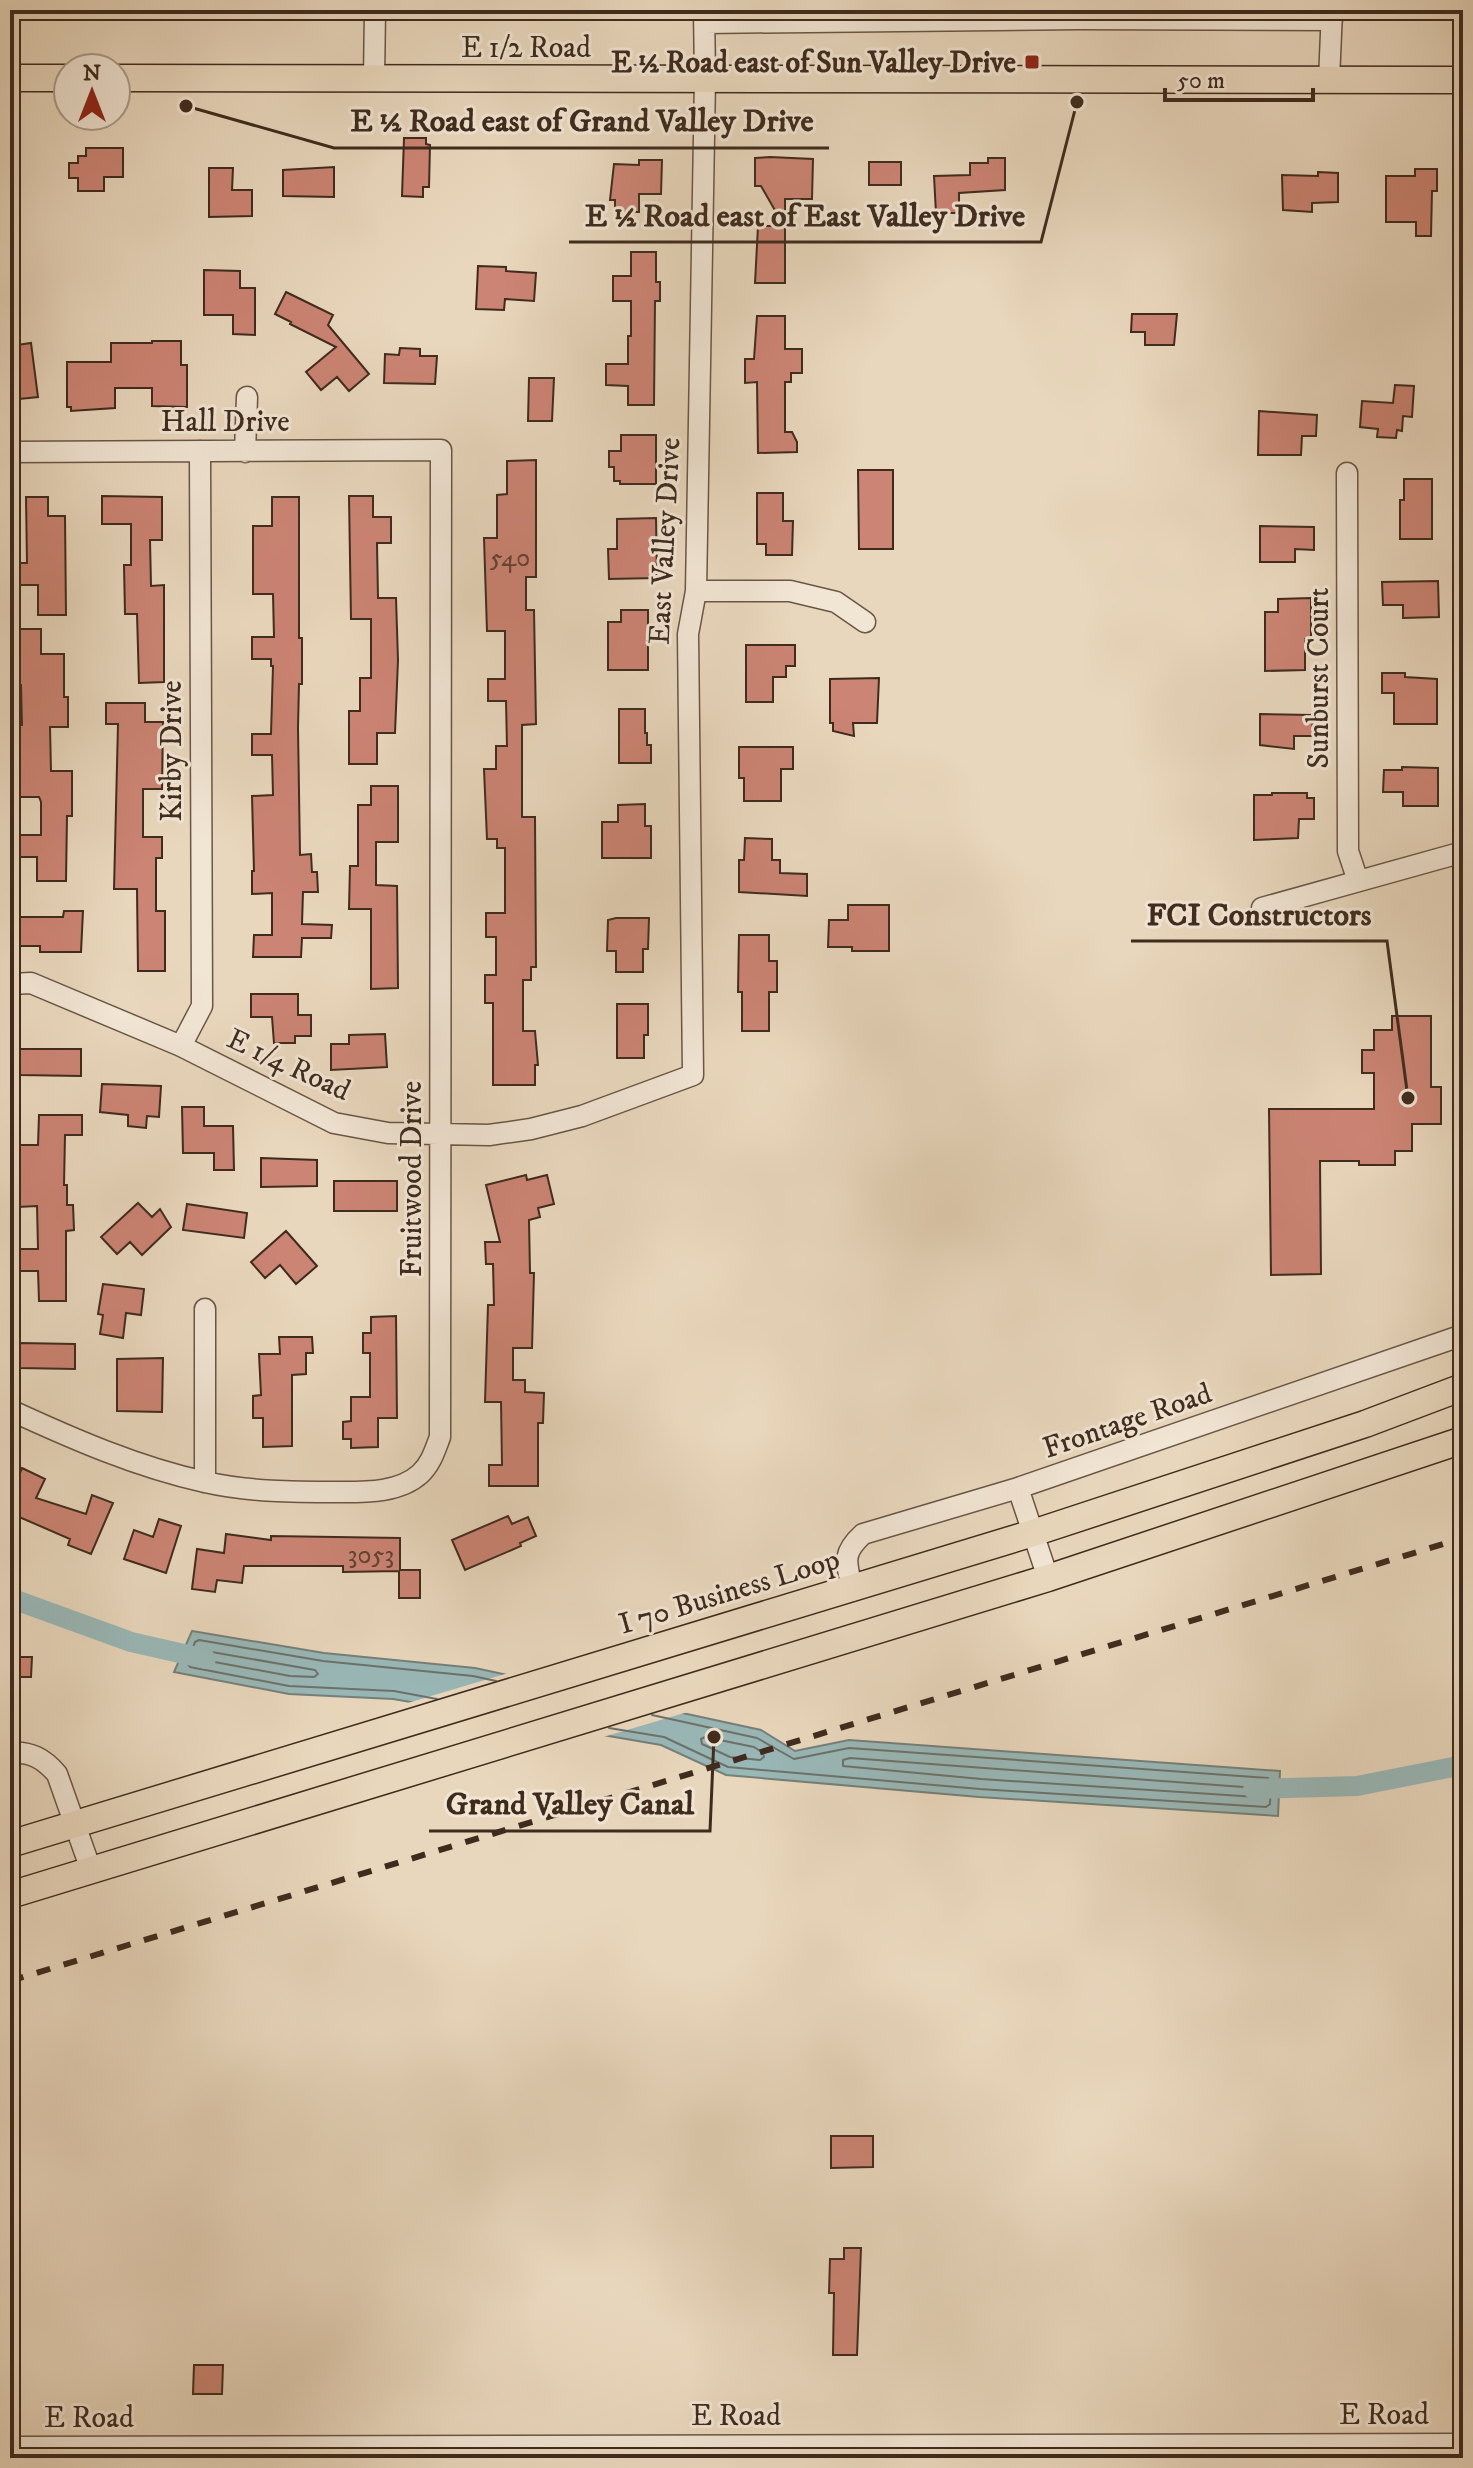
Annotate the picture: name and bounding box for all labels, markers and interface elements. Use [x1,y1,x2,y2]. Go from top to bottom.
street label: E 1/2 Road [461,30,591,67]
place label: E ½ Road east of Sun Valley Drive [611,45,1017,82]
north arrow [52,52,132,132]
scale bar [1165,52,1313,102]
marker: E ½ Road east of Sun Valley Drive [1023,53,1041,71]
text: N [83,60,101,87]
text: 50 m [1177,66,1225,96]
callout: E ½ Road east of Grand Valley Drive [334,92,829,148]
text: E ½ Road east of Grand Valley Drive [350,102,814,142]
callout: E ½ Road east of East Valley Drive [569,186,1041,242]
text: E ½ Road east of East Valley Drive [585,197,1025,237]
street label: Hall Drive [160,404,290,441]
street label: East Valley Drive [642,436,689,646]
house number: 540 [490,542,530,575]
street label: Sunburst Court [1301,587,1338,769]
street label: Kirby Drive [154,680,191,822]
callout: FCI Constructors [1131,885,1387,941]
text: FCI Constructors [1147,896,1372,936]
street label: E 1/4 Road [221,1021,356,1110]
street label: Fruitwood Drive [394,1081,431,1277]
street label: Frontage Road [1038,1375,1217,1468]
house number: 3053 [348,1539,394,1572]
street label: I 70 Business Loop [615,1541,844,1644]
callout: Grand Valley Canal [429,1775,710,1831]
text: Grand Valley Canal [446,1785,695,1825]
street label: E Road [1339,2397,1429,2434]
street label: E Road [691,2398,781,2435]
street label: E Road [44,2400,134,2437]

